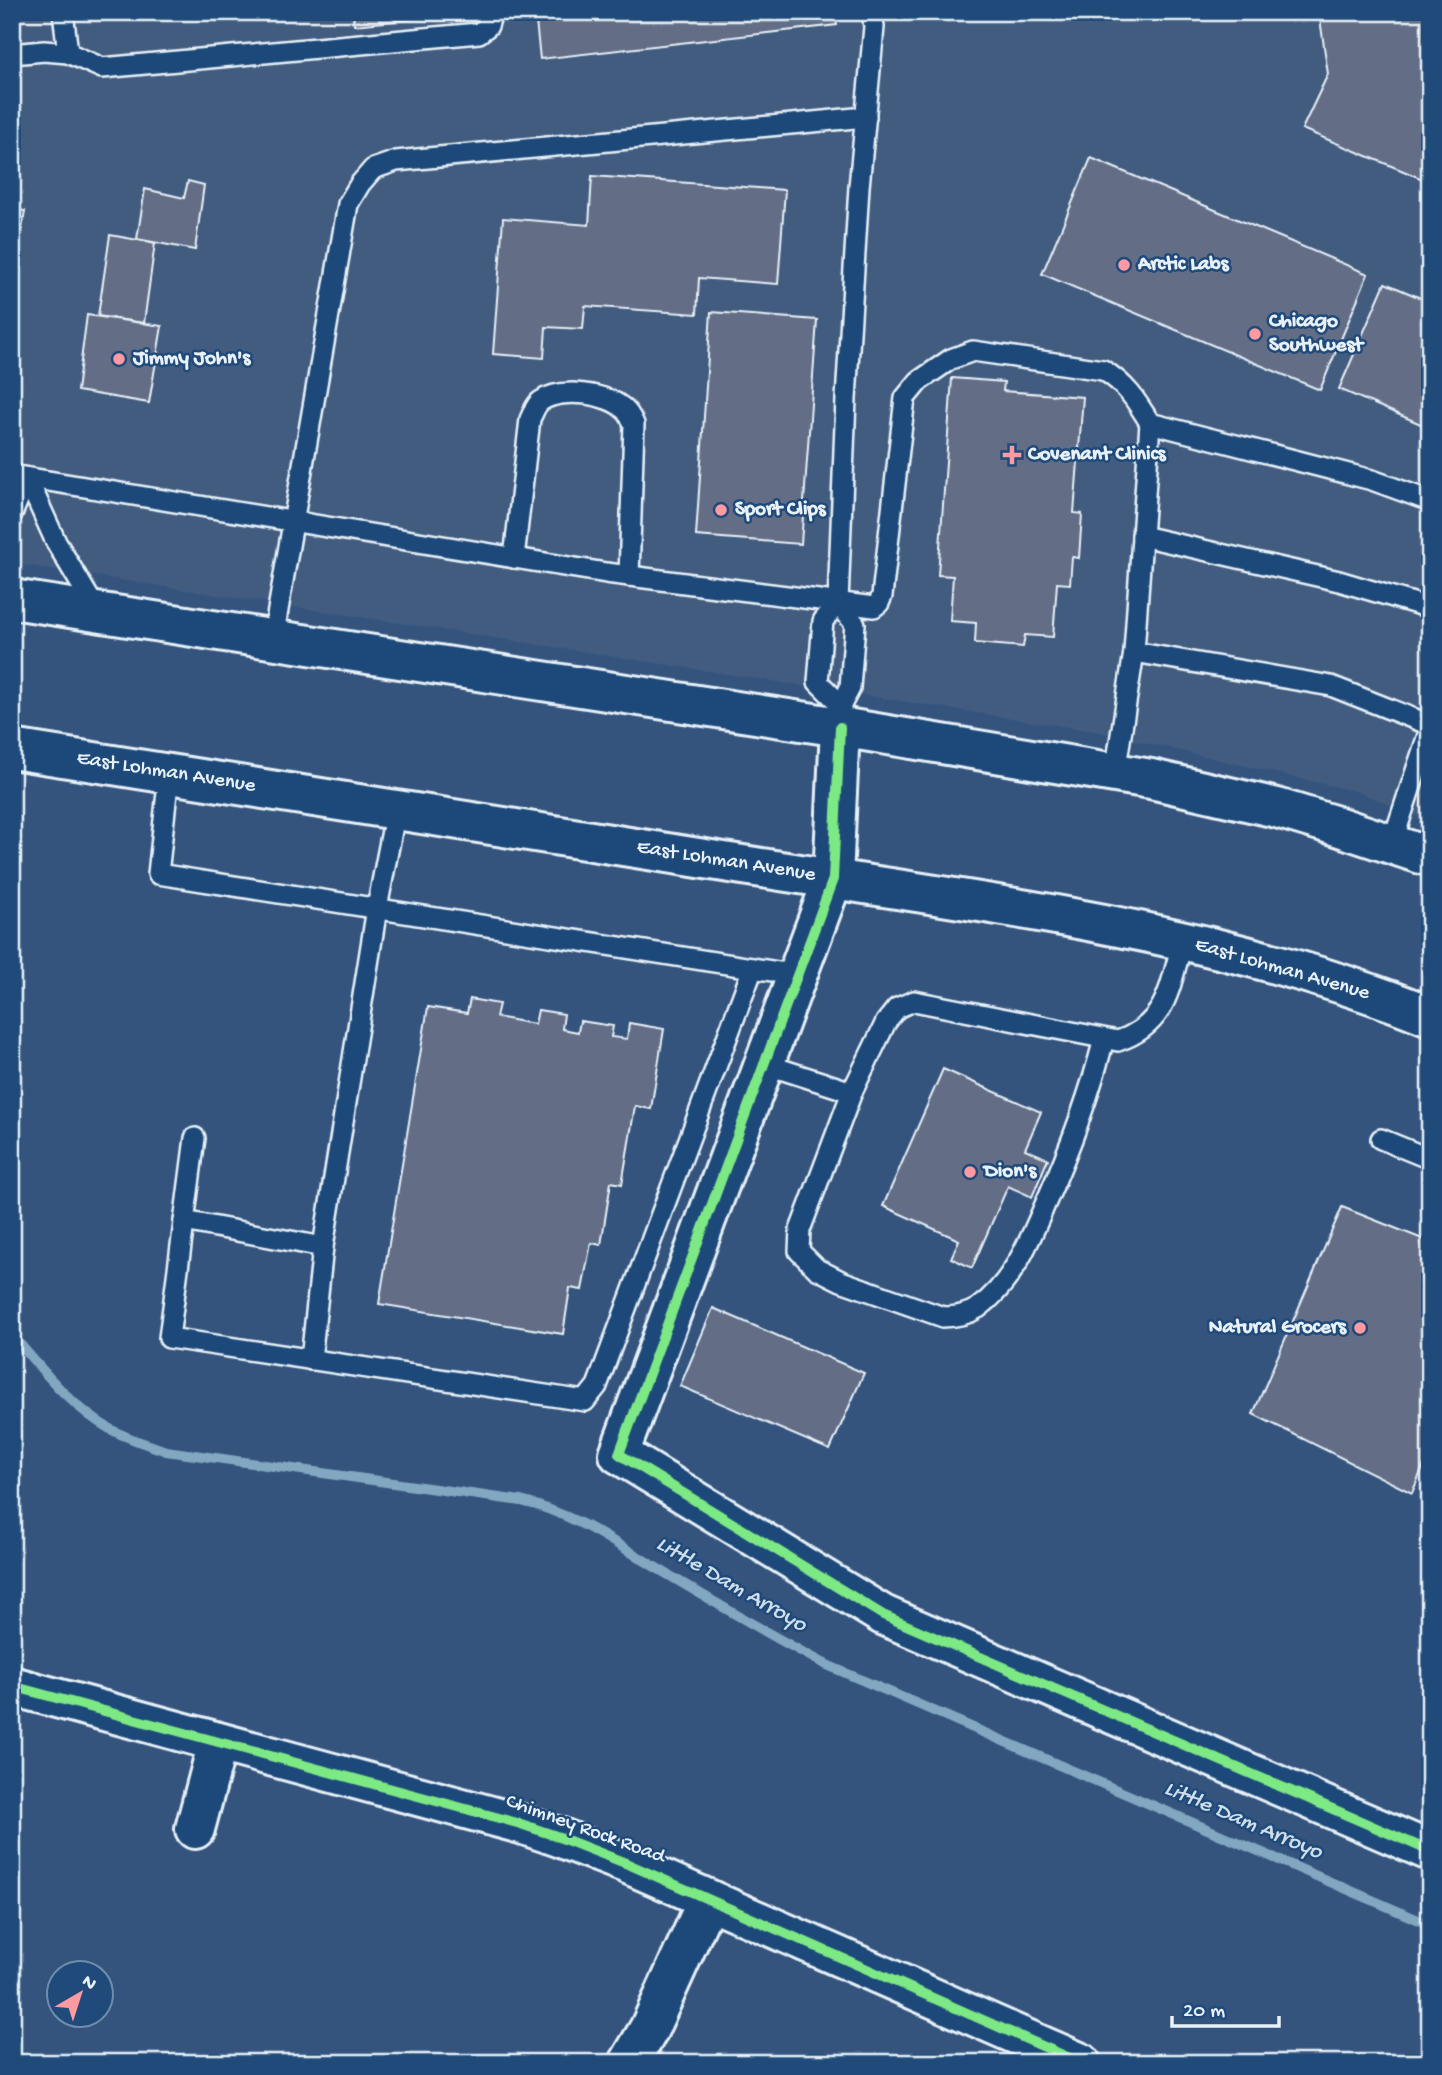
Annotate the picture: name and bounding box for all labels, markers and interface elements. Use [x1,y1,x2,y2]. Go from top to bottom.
place label: Arctic Labs [1137,253,1230,278]
marker: Arctic Labs [1116,257,1132,273]
place label: Chicago Southwest [1268,310,1365,359]
marker: Chicago Southwest [1247,326,1263,342]
place label: Jimmy John's [132,347,251,372]
marker: Jimmy John's [111,351,127,367]
place label: Covenant Clinics [1027,443,1167,468]
marker: Covenant Clinics [1002,445,1022,465]
place label: Sport Clips [735,498,827,523]
marker: Sport Clips [713,502,729,518]
street label: East Lohman Avenue [75,747,258,800]
street label: East Lohman Avenue [635,836,818,889]
street label: East Lohman Avenue [1192,933,1373,1007]
place label: Dion's [982,1160,1037,1185]
marker: Dion's [962,1164,978,1180]
place label: Natural Grocers [1209,1316,1347,1341]
marker: Natural Grocers [1352,1320,1368,1336]
water label: Little Dam Arroyo [651,1531,812,1640]
water label: Little Dam Arroyo [1160,1776,1327,1867]
street label: Chimney Rock Road [502,1790,670,1871]
north arrow [46,1960,116,2030]
text: N [76,1971,101,1996]
scale bar [1172,1984,1279,2028]
text: 20 m [1183,2000,1225,2025]

